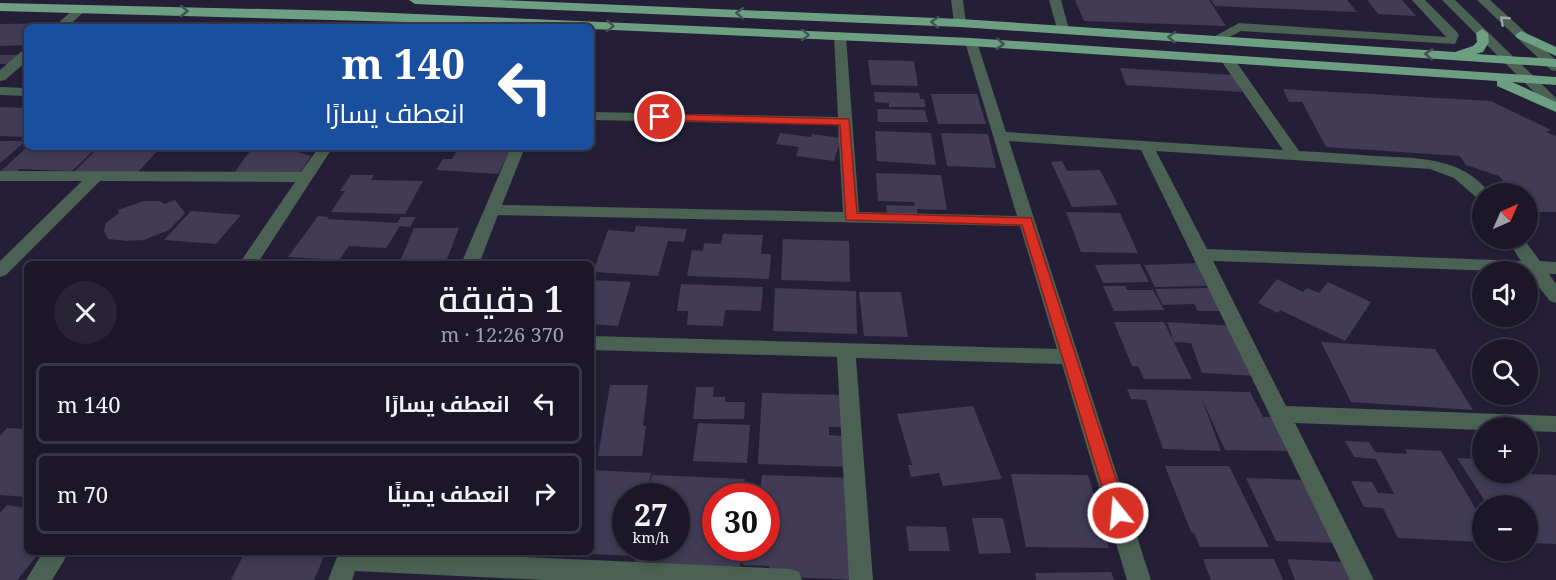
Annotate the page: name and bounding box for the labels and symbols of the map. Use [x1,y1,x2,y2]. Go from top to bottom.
one-way arrow [180,5,189,17]
one-way arrow [736,7,745,20]
one-way arrow [931,15,940,28]
one-way arrow [1500,16,1511,27]
one-way arrow [606,20,615,33]
one-way arrow [800,28,809,41]
one-way arrow [1167,30,1176,43]
one-way arrow [995,37,1004,50]
one-way arrow [1425,48,1434,61]
pin [634,91,685,142]
north arrow [1472,183,1538,249]
position arrow [1086,481,1150,545]
speed limit sign: 30 [702,483,780,561]

